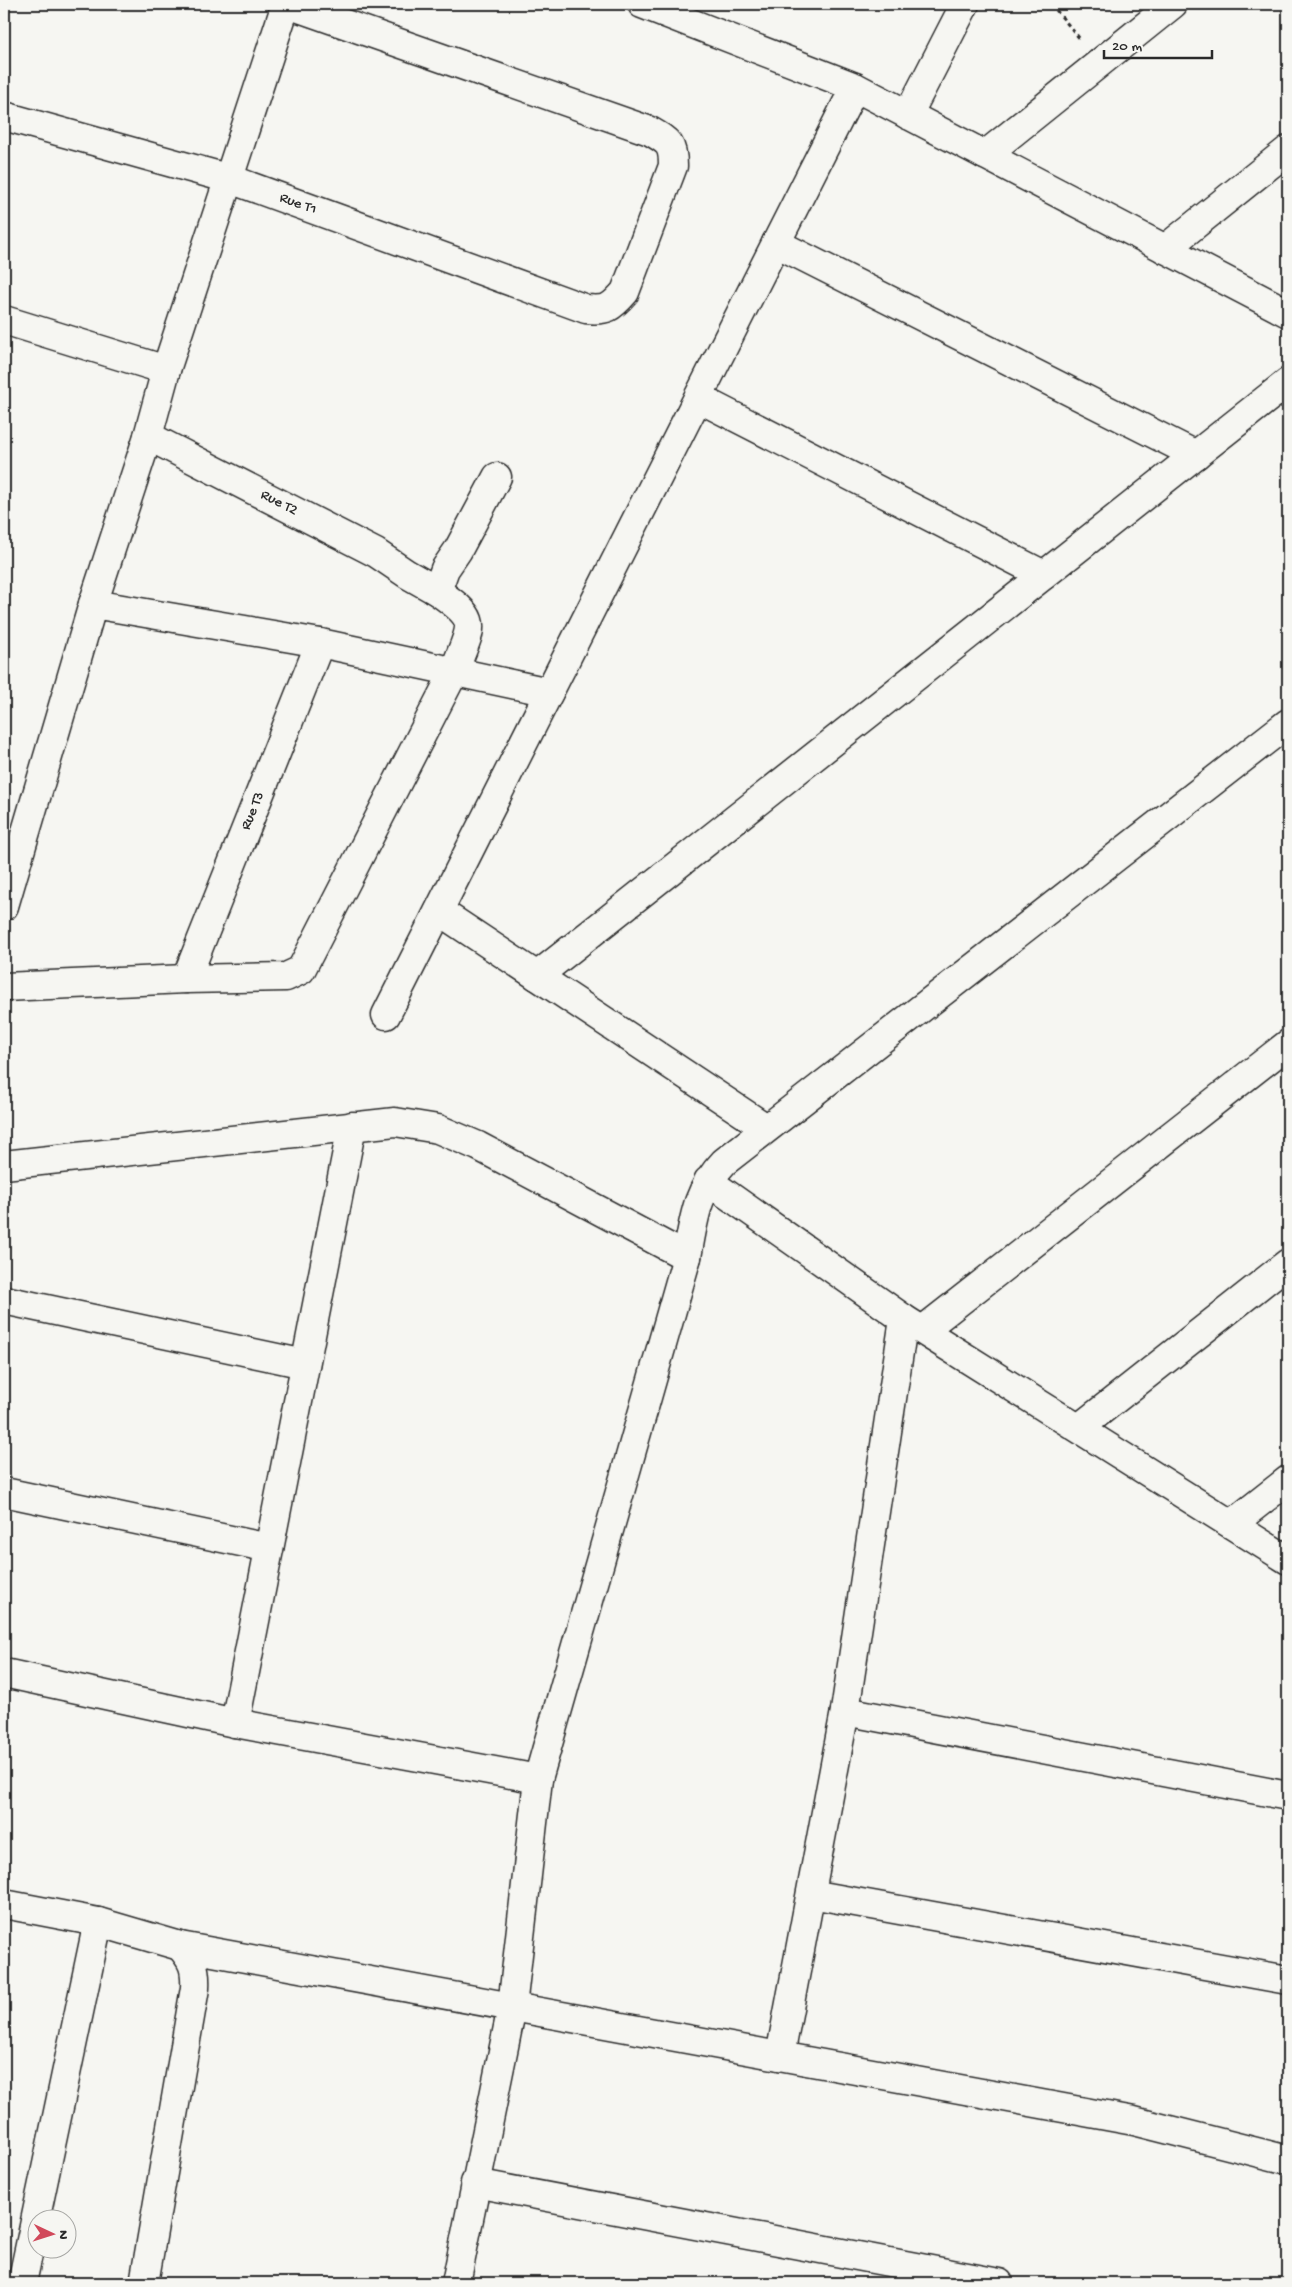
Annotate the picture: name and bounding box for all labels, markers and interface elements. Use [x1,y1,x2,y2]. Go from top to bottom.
scale bar [1104,28,1212,60]
text: 20 m [1112,38,1142,56]
street label: Rue T1 [277,189,319,219]
street label: Rue T2 [257,486,301,520]
street label: Rue T3 [237,789,269,833]
north arrow [28,2210,78,2260]
text: N [54,2230,71,2240]

